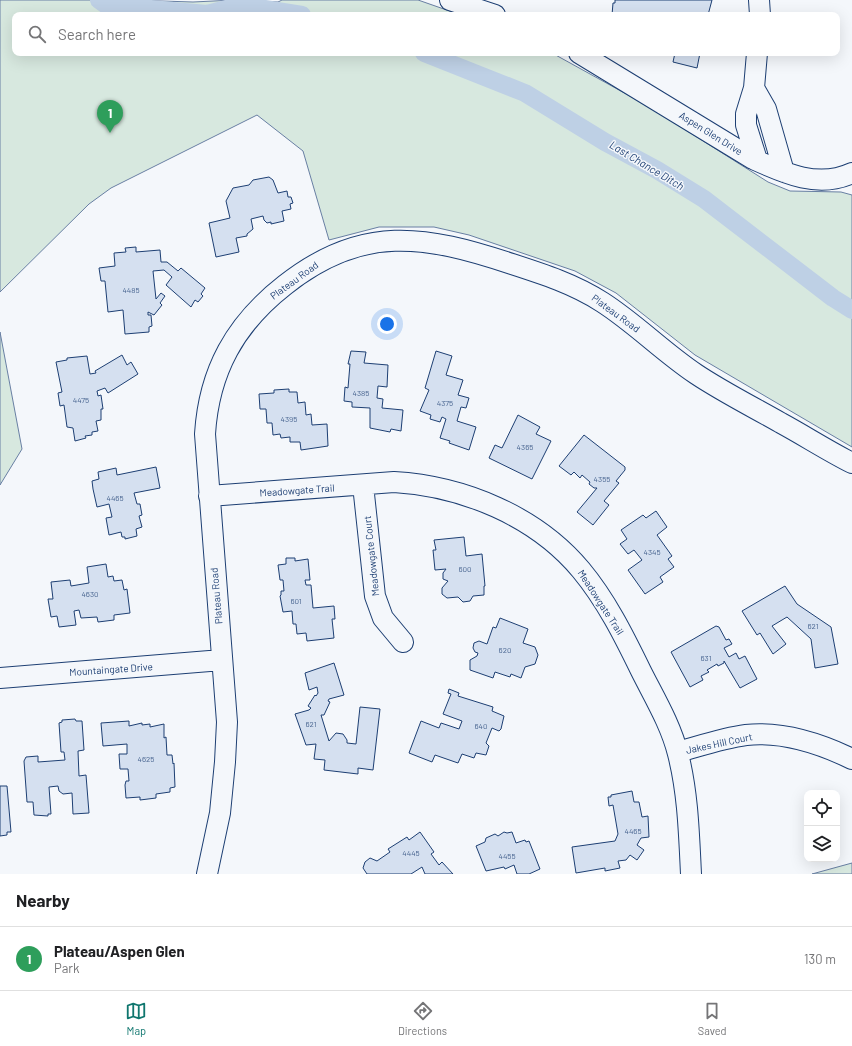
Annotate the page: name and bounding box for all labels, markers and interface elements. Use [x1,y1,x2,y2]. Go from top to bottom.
search box [12,12,840,56]
icon: search [26,23,48,45]
text: Search here [58,25,136,43]
pin: 1 [97,100,123,133]
street label: Aspen Glen Drive [677,109,745,157]
water label: Last Chance Ditch [607,138,687,192]
street label: Plateau Road [268,258,320,302]
house number: 4485 [122,285,140,295]
street label: Plateau Road [590,291,642,335]
your location [377,314,397,334]
house number: 4385 [353,388,369,398]
house number: 4475 [73,395,89,405]
house number: 4375 [437,398,453,408]
house number: 4395 [281,414,297,424]
house number: 4365 [517,442,533,452]
house number: 4355 [594,474,610,484]
street label: Meadowgate Trail [259,481,335,499]
house number: 4465 [106,493,124,503]
street label: Meadowgate Court [361,515,381,597]
house number: 4345 [643,547,661,557]
house number: 600 [458,564,472,574]
street label: Plateau Road [208,567,224,625]
street label: Meadowgate Trail [575,567,627,637]
house number: 4630 [81,589,99,599]
house number: 601 [290,596,302,606]
house number: 621 [807,621,819,631]
house number: 620 [499,645,511,655]
house number: 631 [701,653,712,663]
street label: Mountaingate Drive [69,660,153,678]
house number: 621 [305,719,317,729]
house number: 640 [474,721,488,731]
street label: Jakes Hill Court [685,730,754,756]
house number: 4625 [138,754,154,764]
map controls [804,790,840,862]
button: locate [804,790,840,826]
house number: 4465 [624,826,642,836]
button: layers [804,826,840,862]
house number: 4445 [402,848,420,858]
house number: 4455 [498,851,516,861]
text: Nearby [16,890,70,910]
text: Plateau/Aspen Glen [54,942,185,960]
text: 1 [27,951,31,967]
text: 130 m [804,951,836,967]
text: Park [54,960,80,976]
tab: Map [125,1000,147,1037]
tab: Directions [398,1000,447,1037]
tab: Saved [698,1000,727,1037]

